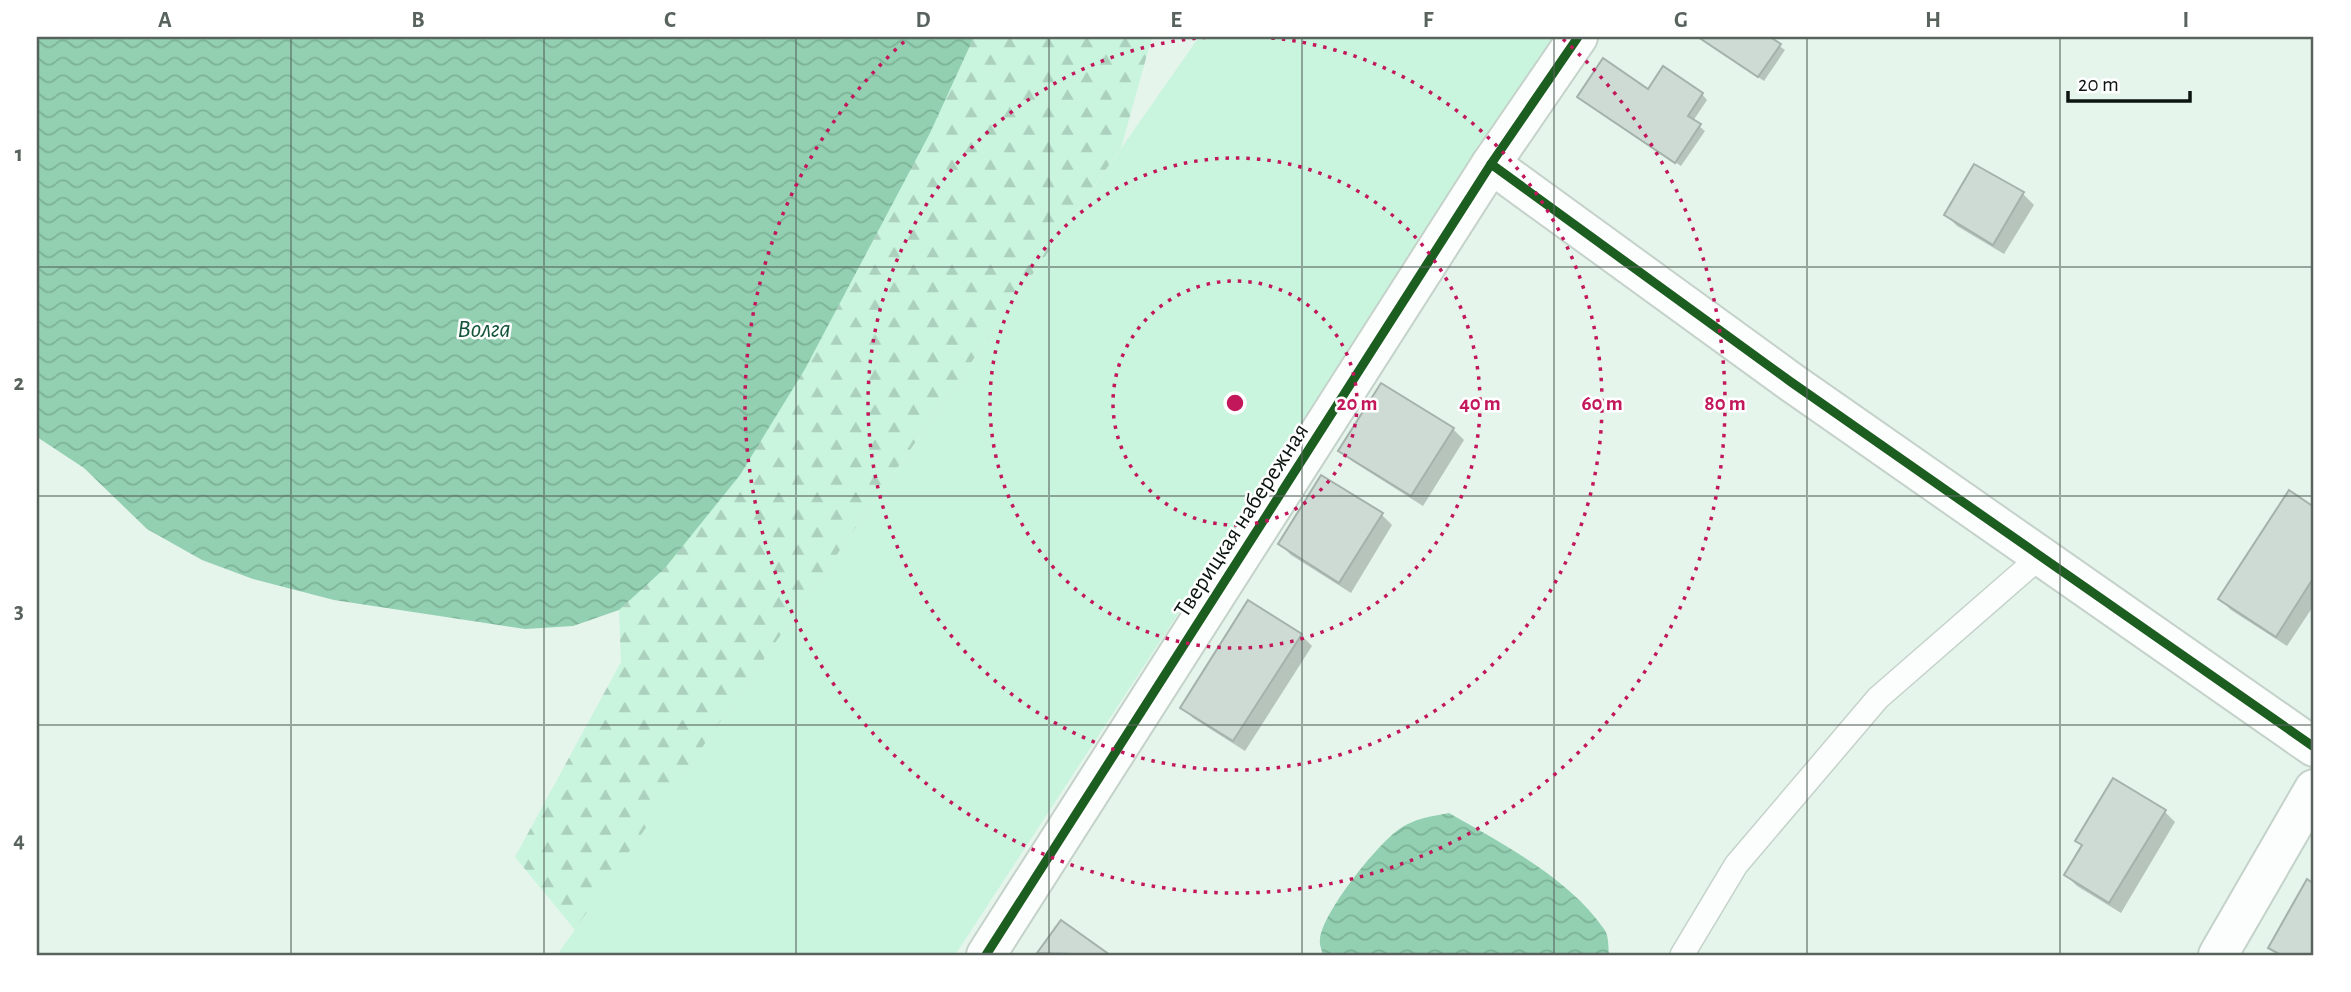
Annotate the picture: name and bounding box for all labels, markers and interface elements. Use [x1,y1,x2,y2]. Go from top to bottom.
text: A [158,9,172,32]
text: B [411,9,425,32]
text: C [664,9,676,32]
text: D [915,9,931,32]
text: E [1170,9,1182,32]
text: F [1423,9,1434,32]
text: G [1674,9,1688,32]
text: H [1925,9,1941,32]
text: I [2183,9,2189,32]
scale bar [2068,60,2190,104]
text: 20 m [2078,74,2119,95]
text: 1 [15,143,23,166]
water label: Волга [457,316,511,342]
text: 2 [14,372,25,395]
centre of rings [1223,391,1247,415]
text: 20 m [1337,393,1377,414]
text: 40 m [1459,393,1501,414]
text: 60 m [1581,393,1623,414]
text: 80 m [1704,393,1746,414]
street label: Тверицкая набережная [1170,419,1313,622]
text: 3 [14,600,24,623]
text: 4 [13,829,25,852]

